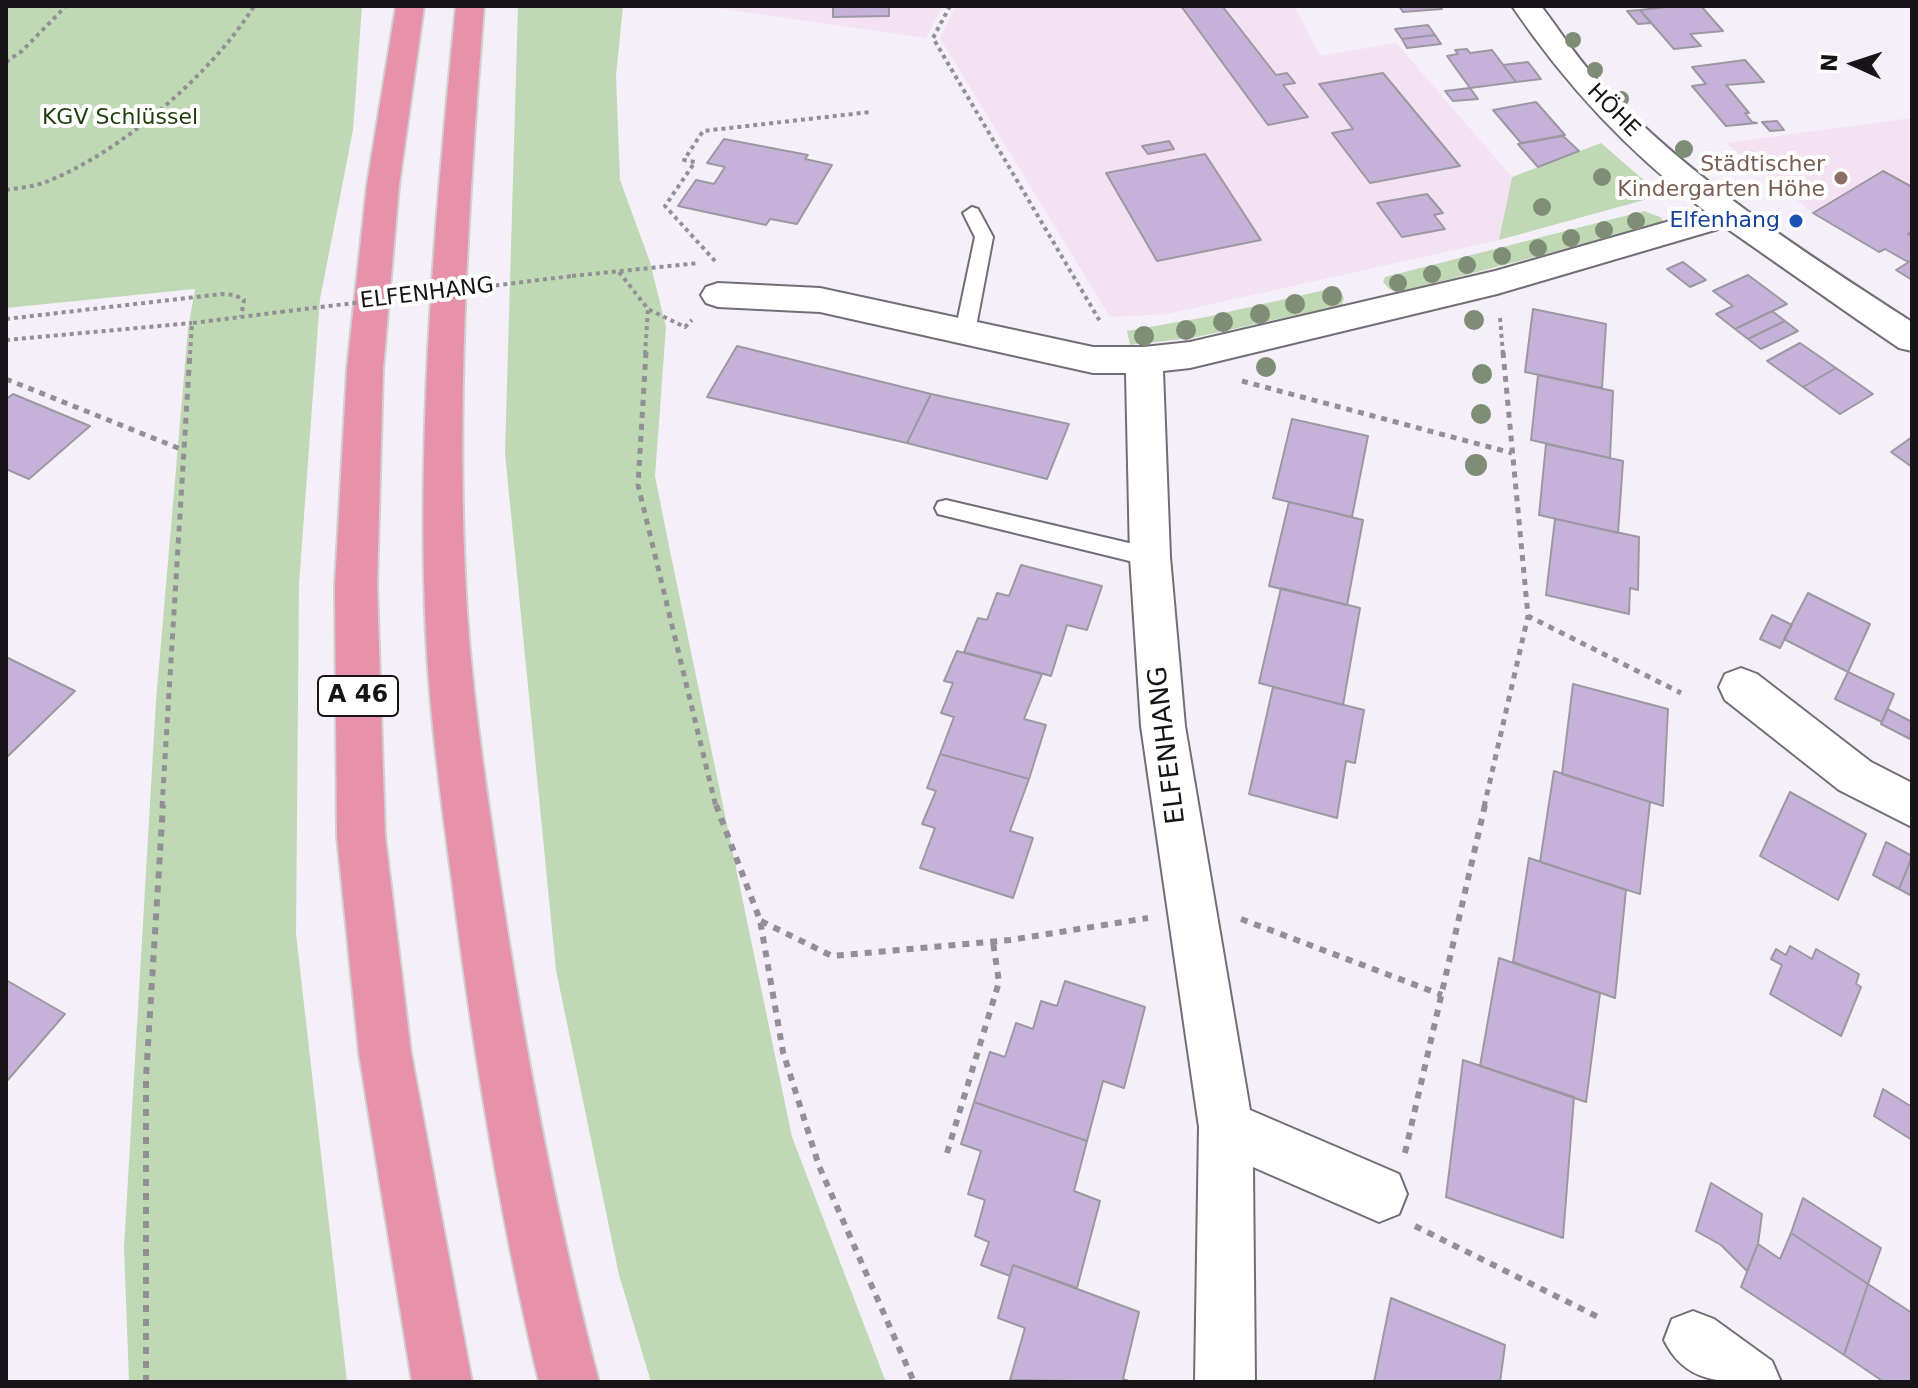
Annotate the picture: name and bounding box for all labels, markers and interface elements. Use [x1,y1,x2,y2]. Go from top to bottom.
north arrow [1814,24,1894,104]
text: N [1817,53,1842,73]
street label: HÖHE [1581,79,1645,143]
park label: KGV Schlüssel [42,105,198,131]
place label: Städtischer Kindergarten Höhe [1617,152,1825,204]
marker: Städtischer Kindergarten Höhe [1832,169,1850,187]
place label: Elfenhang [1669,208,1780,234]
marker: Elfenhang [1787,212,1805,230]
street label: ELFENHANG [359,273,495,315]
street label: ELFENHANG [1143,664,1193,826]
road number: A 46 [318,676,398,716]

